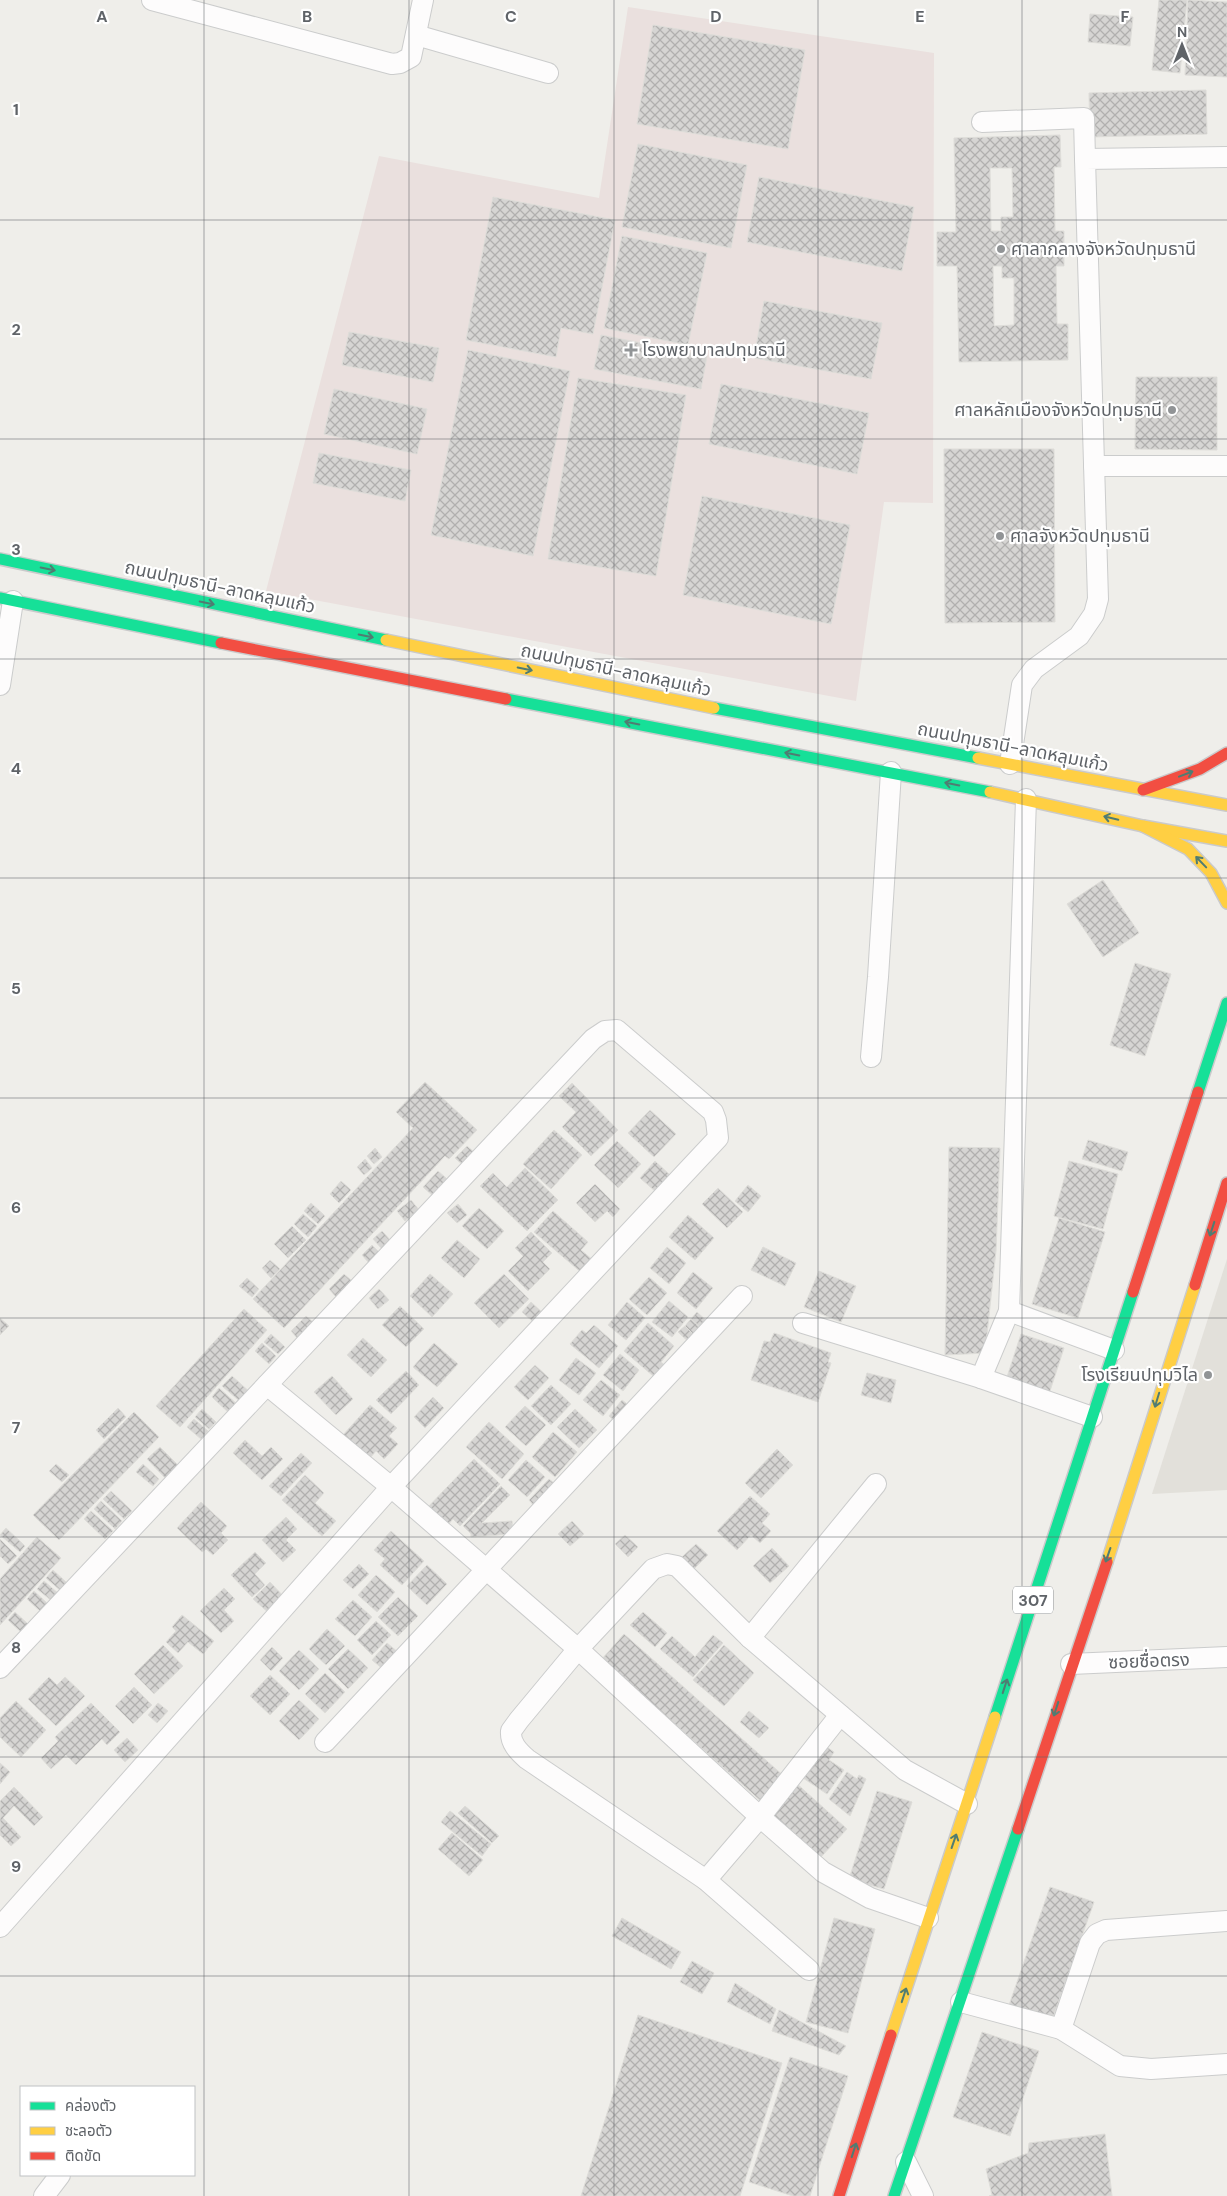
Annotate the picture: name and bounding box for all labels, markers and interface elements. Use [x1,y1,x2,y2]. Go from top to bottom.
text: A [96,6,108,27]
text: B [302,6,312,27]
text: C [505,6,517,27]
text: D [710,6,722,27]
text: E [915,6,925,27]
text: F [1121,6,1130,27]
north arrow [1157,20,1207,70]
text: N [1177,23,1187,41]
text: 1 [13,99,19,120]
place label: ศาลากลางจังหวัดปทุมธานี [1011,237,1196,261]
marker: ศาลากลางจังหวัดปทุมธานี [995,243,1007,255]
text: 2 [11,319,21,340]
place label: โรงพยาบาลปทุมธานี [642,338,786,362]
marker: โรงพยาบาลปทุมธานี [624,343,638,357]
place label: ศาลหลักเมืองจังหวัดปทุมธานี [954,398,1162,422]
marker: ศาลหลักเมืองจังหวัดปทุมธานี [1166,404,1178,416]
place label: ศาลจังหวัดปทุมธานี [1010,524,1150,548]
marker: ศาลจังหวัดปทุมธานี [994,530,1006,542]
text: 3 [11,539,21,560]
street label: ถนนปทุมธานี-ลาดหลุมแก้ว [123,555,317,619]
one-way arrow [39,565,55,574]
one-way arrow [198,598,214,608]
one-way arrow [357,632,373,641]
street label: ถนนปทุมธานี-ลาดหลุมแก้ว [519,638,713,702]
one-way arrow [516,665,532,674]
street label: ถนนปทุมธานี-ลาดหลุมแก้ว [915,717,1111,777]
one-way arrow [625,718,641,728]
one-way arrow [784,748,800,758]
text: 4 [11,758,21,779]
one-way arrow [1178,769,1193,778]
one-way arrow [944,779,960,789]
one-way arrow [1103,813,1119,822]
one-way arrow [1195,856,1207,868]
text: 5 [11,978,21,999]
text: 6 [11,1197,21,1218]
one-way arrow [1207,1221,1216,1236]
place label: โรงเรียนปทุมวิไล [1081,1363,1198,1387]
marker: โรงเรียนปทุมวิไล [1202,1369,1214,1381]
one-way arrow [1152,1392,1162,1408]
text: 7 [12,1417,21,1438]
one-way arrow [1103,1547,1113,1563]
road number: 307 [1013,1586,1053,1614]
text: 8 [11,1637,21,1658]
street label: ซอยซื่อตรง [1108,1647,1190,1674]
one-way arrow [1001,1679,1010,1694]
one-way arrow [1051,1701,1061,1717]
one-way arrow [950,1833,959,1849]
text: 9 [11,1856,21,1877]
one-way arrow [899,1987,909,2003]
legend [20,2086,195,2176]
text: คล่องตัว [65,2096,116,2116]
text: ชะลอตัว [65,2121,112,2141]
one-way arrow [849,2142,859,2158]
text: ติดขัด [65,2146,101,2166]

